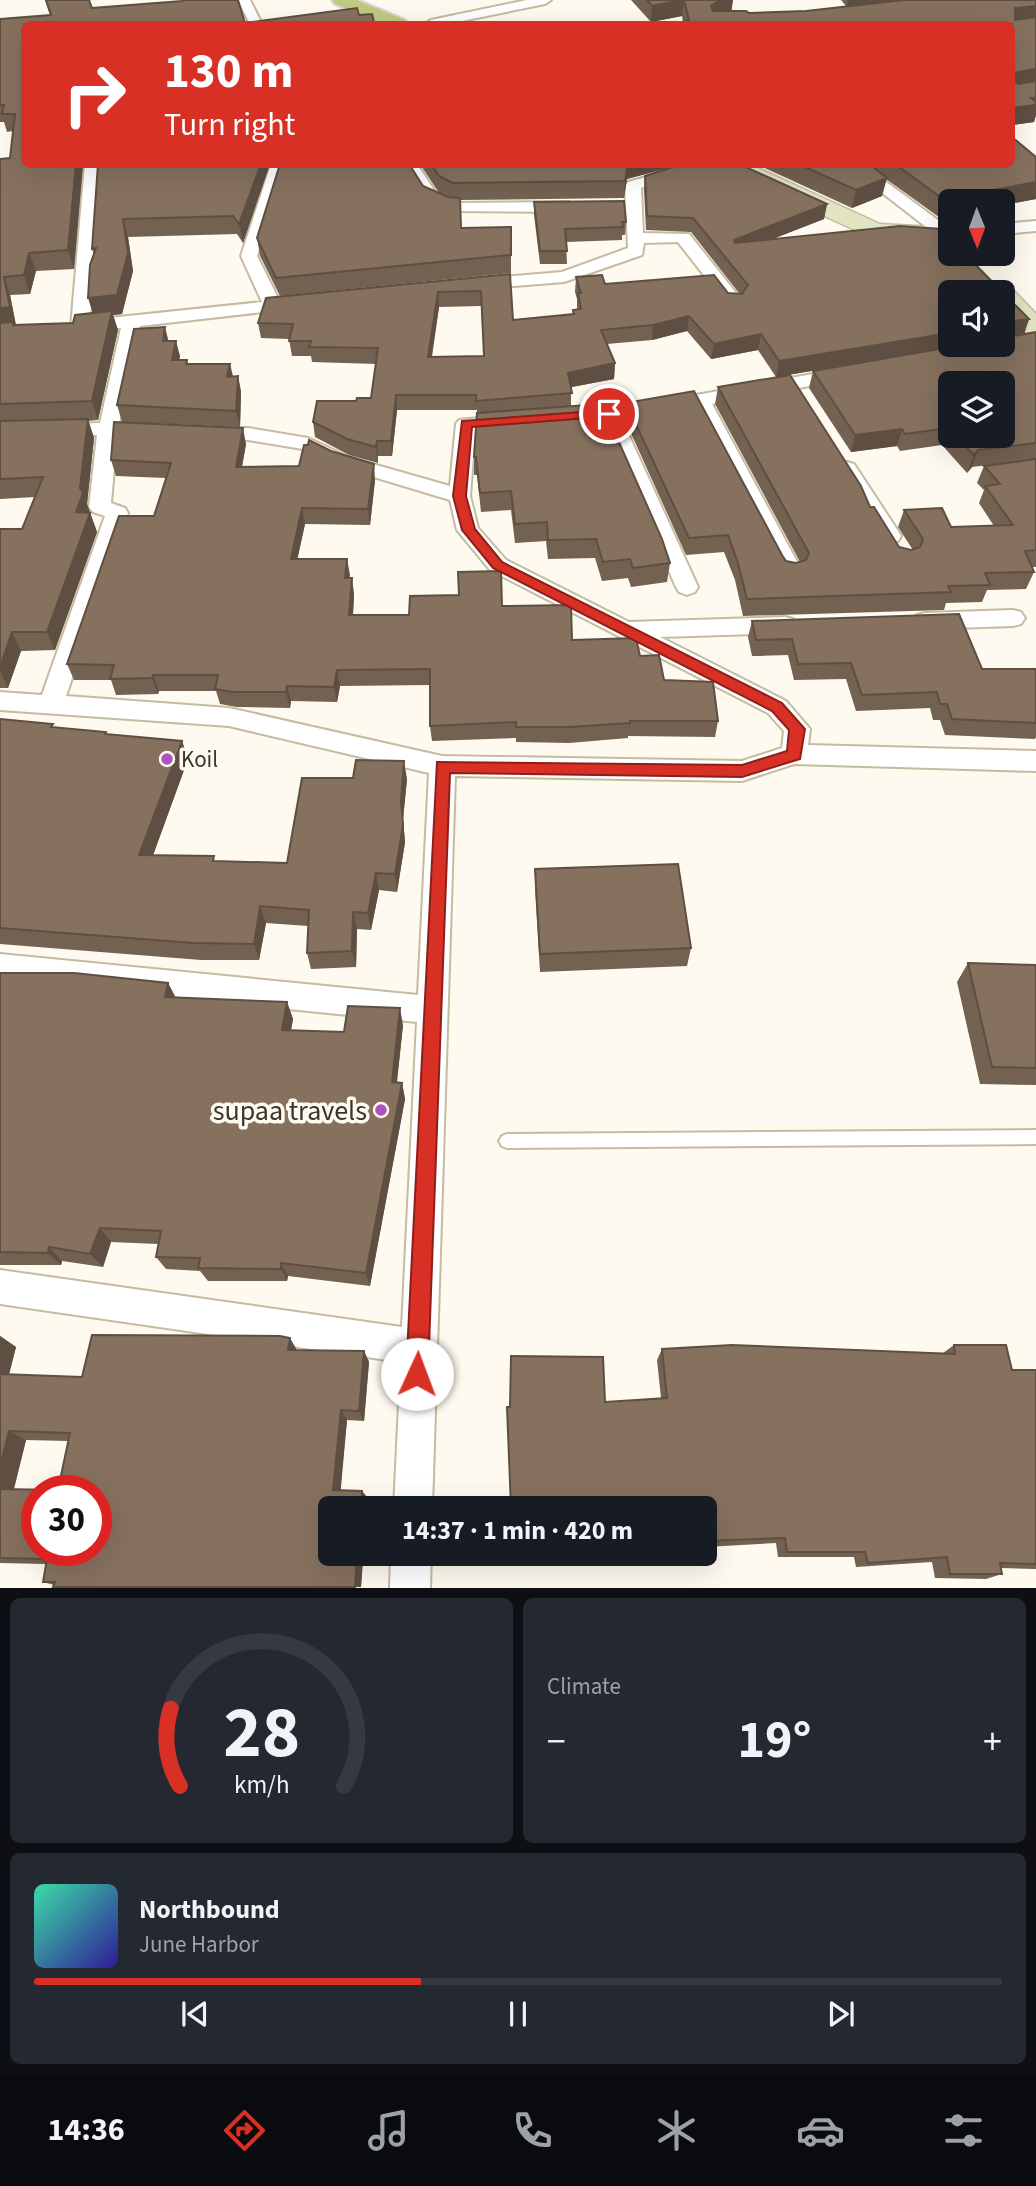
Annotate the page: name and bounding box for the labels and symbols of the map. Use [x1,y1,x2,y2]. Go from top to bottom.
north arrow [938,189,1015,266]
pin [579,384,639,444]
place label: Koil [181,743,218,776]
marker: Koil [159,751,175,767]
place label: supaa travels [213,1091,367,1131]
marker: supaa travels [373,1102,389,1118]
position arrow [380,1337,454,1411]
speed limit sign: 30 [21,1475,112,1566]

